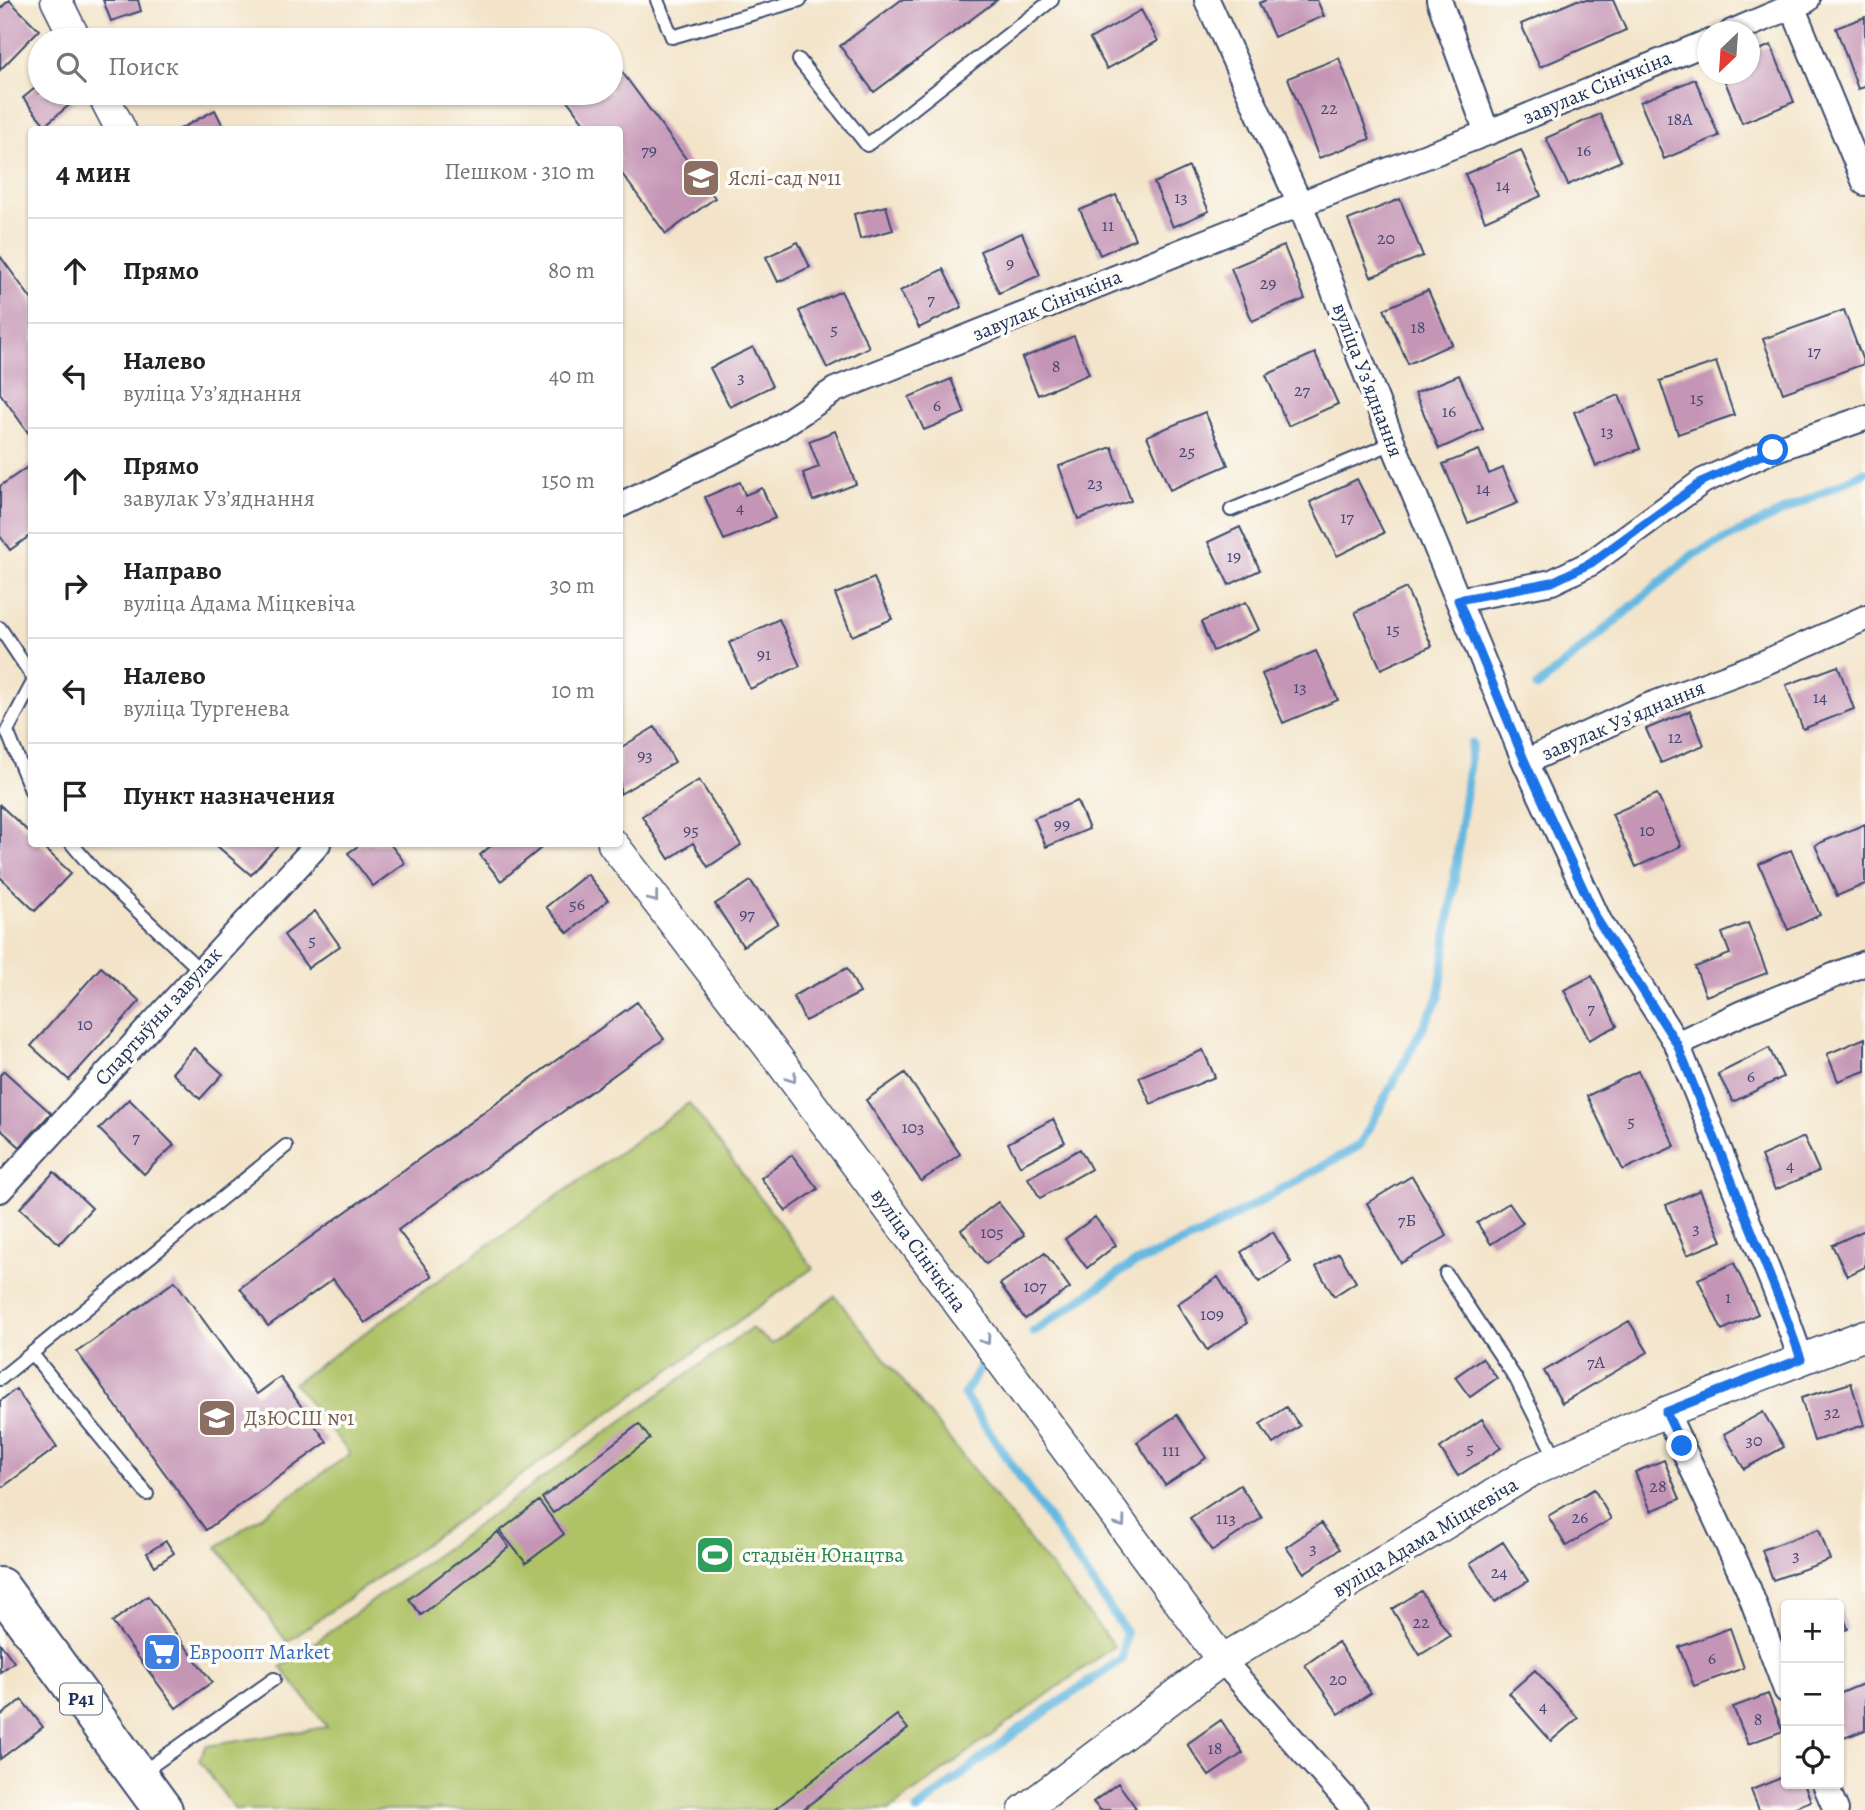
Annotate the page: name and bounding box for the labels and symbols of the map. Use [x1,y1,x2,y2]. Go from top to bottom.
north arrow [1697,21,1760,84]
street label: завулак Сінічкіна [1518,43,1676,131]
house number: 22 [1320,96,1338,120]
house number: 18А [1667,107,1693,131]
house number: 79 [641,138,657,162]
house number: 16 [1577,138,1591,162]
school or university icon: Яслі-сад №11 [680,157,722,199]
place label: Яслі-сад №11 [728,164,841,192]
house number: 14 [1496,173,1510,197]
house number: 13 [1174,185,1188,209]
house number: 11 [1102,213,1114,237]
house number: 20 [1377,226,1395,250]
house number: 9 [1006,251,1014,275]
street label: завулак Сінічкіна [968,262,1126,348]
house number: 29 [1260,271,1276,295]
house number: 7 [927,287,935,311]
street label: вуліца Узʼяднання [1326,299,1410,461]
house number: 18 [1411,315,1425,339]
house number: 5 [830,317,838,341]
house number: 17 [1807,339,1821,363]
house number: 8 [1052,354,1060,378]
house number: 3 [737,365,745,389]
house number: 27 [1294,378,1310,402]
house number: 15 [1690,386,1704,410]
house number: 6 [933,393,941,417]
house number: 16 [1442,399,1456,423]
house number: 13 [1600,419,1614,443]
route start [1757,434,1788,465]
house number: 25 [1179,439,1195,463]
house number: 23 [1087,471,1103,495]
house number: 14 [1476,476,1490,500]
house number: 4 [736,495,744,519]
house number: 17 [1340,505,1354,529]
house number: 19 [1227,544,1241,568]
house number: 15 [1386,617,1400,641]
house number: 91 [757,642,771,666]
street label: завулак Узʼяднання [1537,673,1709,767]
house number: 13 [1293,675,1307,699]
house number: 14 [1813,685,1827,709]
house number: 12 [1668,725,1683,749]
house number: 93 [637,743,653,767]
house number: 99 [1054,812,1070,836]
house number: 95 [683,818,699,842]
house number: 10 [1639,818,1655,842]
one-way arrow [646,890,659,902]
house number: 56 [569,892,585,916]
house number: 97 [739,902,755,926]
house number: 5 [308,928,316,952]
street label: Спартыўны завулак [88,940,228,1091]
house number: 7 [1587,996,1595,1020]
house number: 10 [77,1012,93,1036]
house number: 6 [1747,1064,1755,1088]
one-way arrow [784,1071,797,1083]
house number: 5 [1627,1109,1635,1133]
house number: 103 [901,1115,925,1139]
house number: 7 [132,1125,140,1149]
house number: 4 [1786,1153,1794,1177]
street label: вуліца Сінічкіна [864,1182,974,1318]
house number: 7Б [1398,1208,1416,1232]
house number: 3 [1692,1216,1700,1240]
house number: 105 [980,1220,1004,1244]
house number: 107 [1023,1274,1047,1298]
house number: 1 [1725,1285,1731,1309]
house number: 109 [1200,1302,1224,1326]
one-way arrow [978,1332,990,1345]
house number: 7А [1587,1350,1606,1374]
school or university icon: ДзЮСШ №1 [196,1397,238,1439]
house number: 32 [1824,1400,1840,1424]
place label: ДзЮСШ №1 [244,1404,354,1432]
house number: 30 [1745,1428,1763,1452]
route end [1666,1430,1697,1461]
house number: 5 [1466,1436,1474,1460]
house number: 111 [1162,1438,1180,1462]
street label: вуліца Адама Міцкевіча [1327,1470,1524,1604]
house number: 28 [1649,1474,1667,1498]
house number: 26 [1572,1505,1588,1529]
house number: 113 [1216,1506,1236,1530]
one-way arrow [1113,1515,1125,1528]
sports icon: стадыён Юнацтва [694,1534,736,1576]
house number: 3 [1309,1536,1317,1560]
place label: стадыён Юнацтва [742,1541,904,1569]
house number: 3 [1792,1543,1800,1567]
house number: 24 [1491,1560,1507,1584]
house number: 22 [1412,1610,1430,1634]
supermarket icon: Евроопт Market [141,1631,183,1673]
place label: Евроопт Market [189,1638,330,1666]
house number: 6 [1708,1646,1716,1670]
house number: 20 [1329,1667,1347,1691]
road number: Р41 [60,1684,102,1714]
house number: 4 [1539,1694,1547,1718]
house number: 8 [1754,1707,1762,1731]
house number: 18 [1208,1736,1222,1760]

